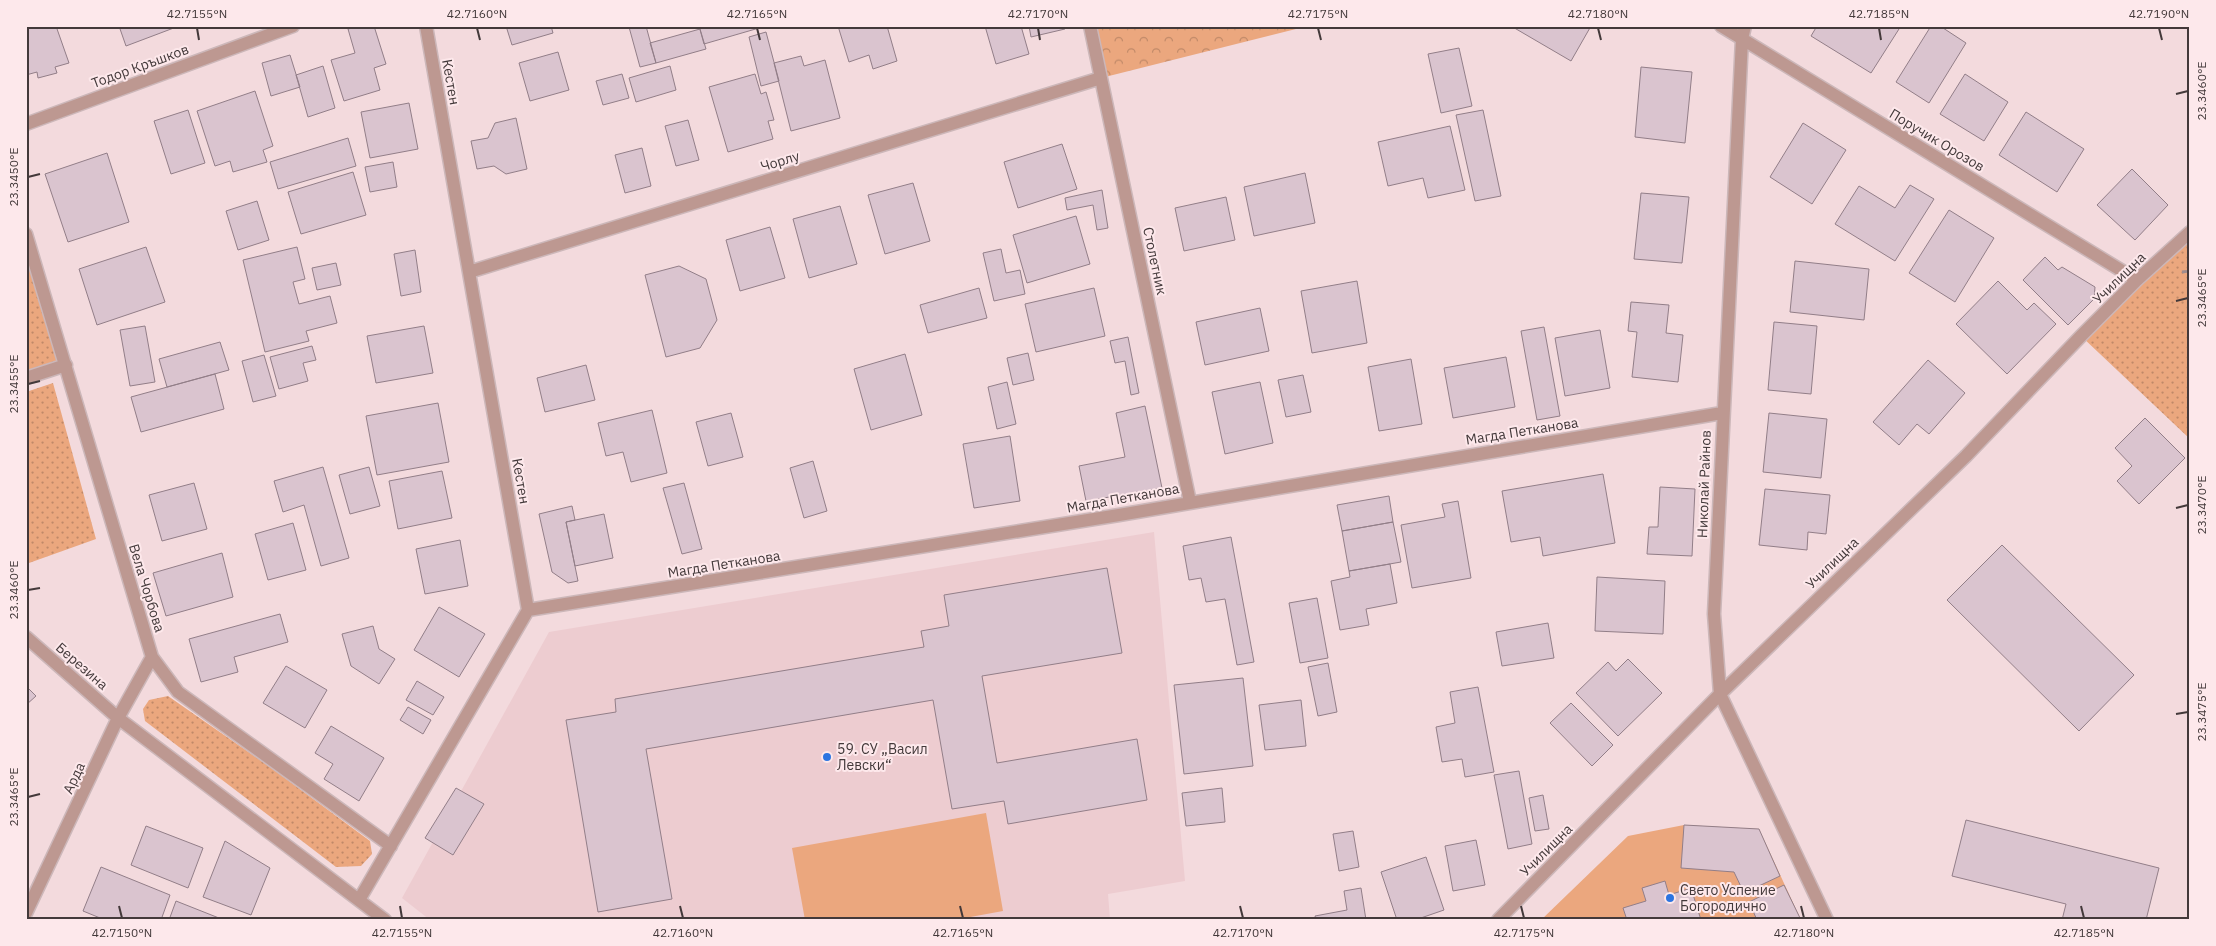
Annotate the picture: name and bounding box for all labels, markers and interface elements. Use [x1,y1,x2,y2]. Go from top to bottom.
text: 42.7155°N [167,6,227,21]
text: 42.7160°N [447,6,507,21]
text: 42.7165°N [727,6,787,21]
text: 42.7170°N [1008,6,1068,21]
text: 42.7175°N [1288,6,1348,21]
text: 42.7180°N [1568,6,1628,21]
text: 42.7185°N [1849,6,1909,21]
text: 42.7190°N [2129,6,2189,21]
street label: Тодор Кръшков [89,40,191,92]
street label: Кестен [438,58,464,106]
text: 23.3460°E [2194,61,2209,121]
street label: Поручик Орозов [1886,105,1988,175]
text: 23.3450°E [6,147,21,207]
street label: Чорлу [758,147,802,175]
street label: Столетник [1139,225,1171,297]
street label: Училищна [2089,248,2150,308]
text: 23.3465°E [2194,268,2209,328]
text: 23.3455°E [6,354,21,414]
street label: Магда Петканова [1464,413,1580,449]
street label: Николай Райнов [1693,430,1715,538]
street label: Кестен [508,457,534,505]
text: 23.3470°E [2194,475,2209,535]
street label: Магда Петканова [1065,479,1181,517]
street label: Училищна [1802,533,1863,593]
street label: Вела Чорбова [125,542,169,635]
street label: Магда Петканова [666,546,782,582]
text: 23.3460°E [6,560,21,620]
street label: Березина [52,638,112,694]
text: 23.3475°E [2194,682,2209,742]
place label: 59. СУ „Васил Левски“ [837,740,928,774]
marker: 59. СУ „Васил Левски“ [821,751,833,763]
street label: Арда [59,759,89,797]
text: 23.3465°E [6,767,21,827]
street label: Училищна [1516,820,1576,880]
place label: Свето Успение Богородично [1680,881,1776,915]
marker: Свето Успение Богородично [1664,892,1676,904]
text: 42.7150°N [92,925,152,940]
text: 42.7155°N [372,925,432,940]
text: 42.7160°N [653,925,713,940]
text: 42.7165°N [933,925,993,940]
text: 42.7170°N [1213,925,1273,940]
text: 42.7175°N [1494,925,1554,940]
text: 42.7180°N [1774,925,1834,940]
text: 42.7185°N [2054,925,2114,940]

